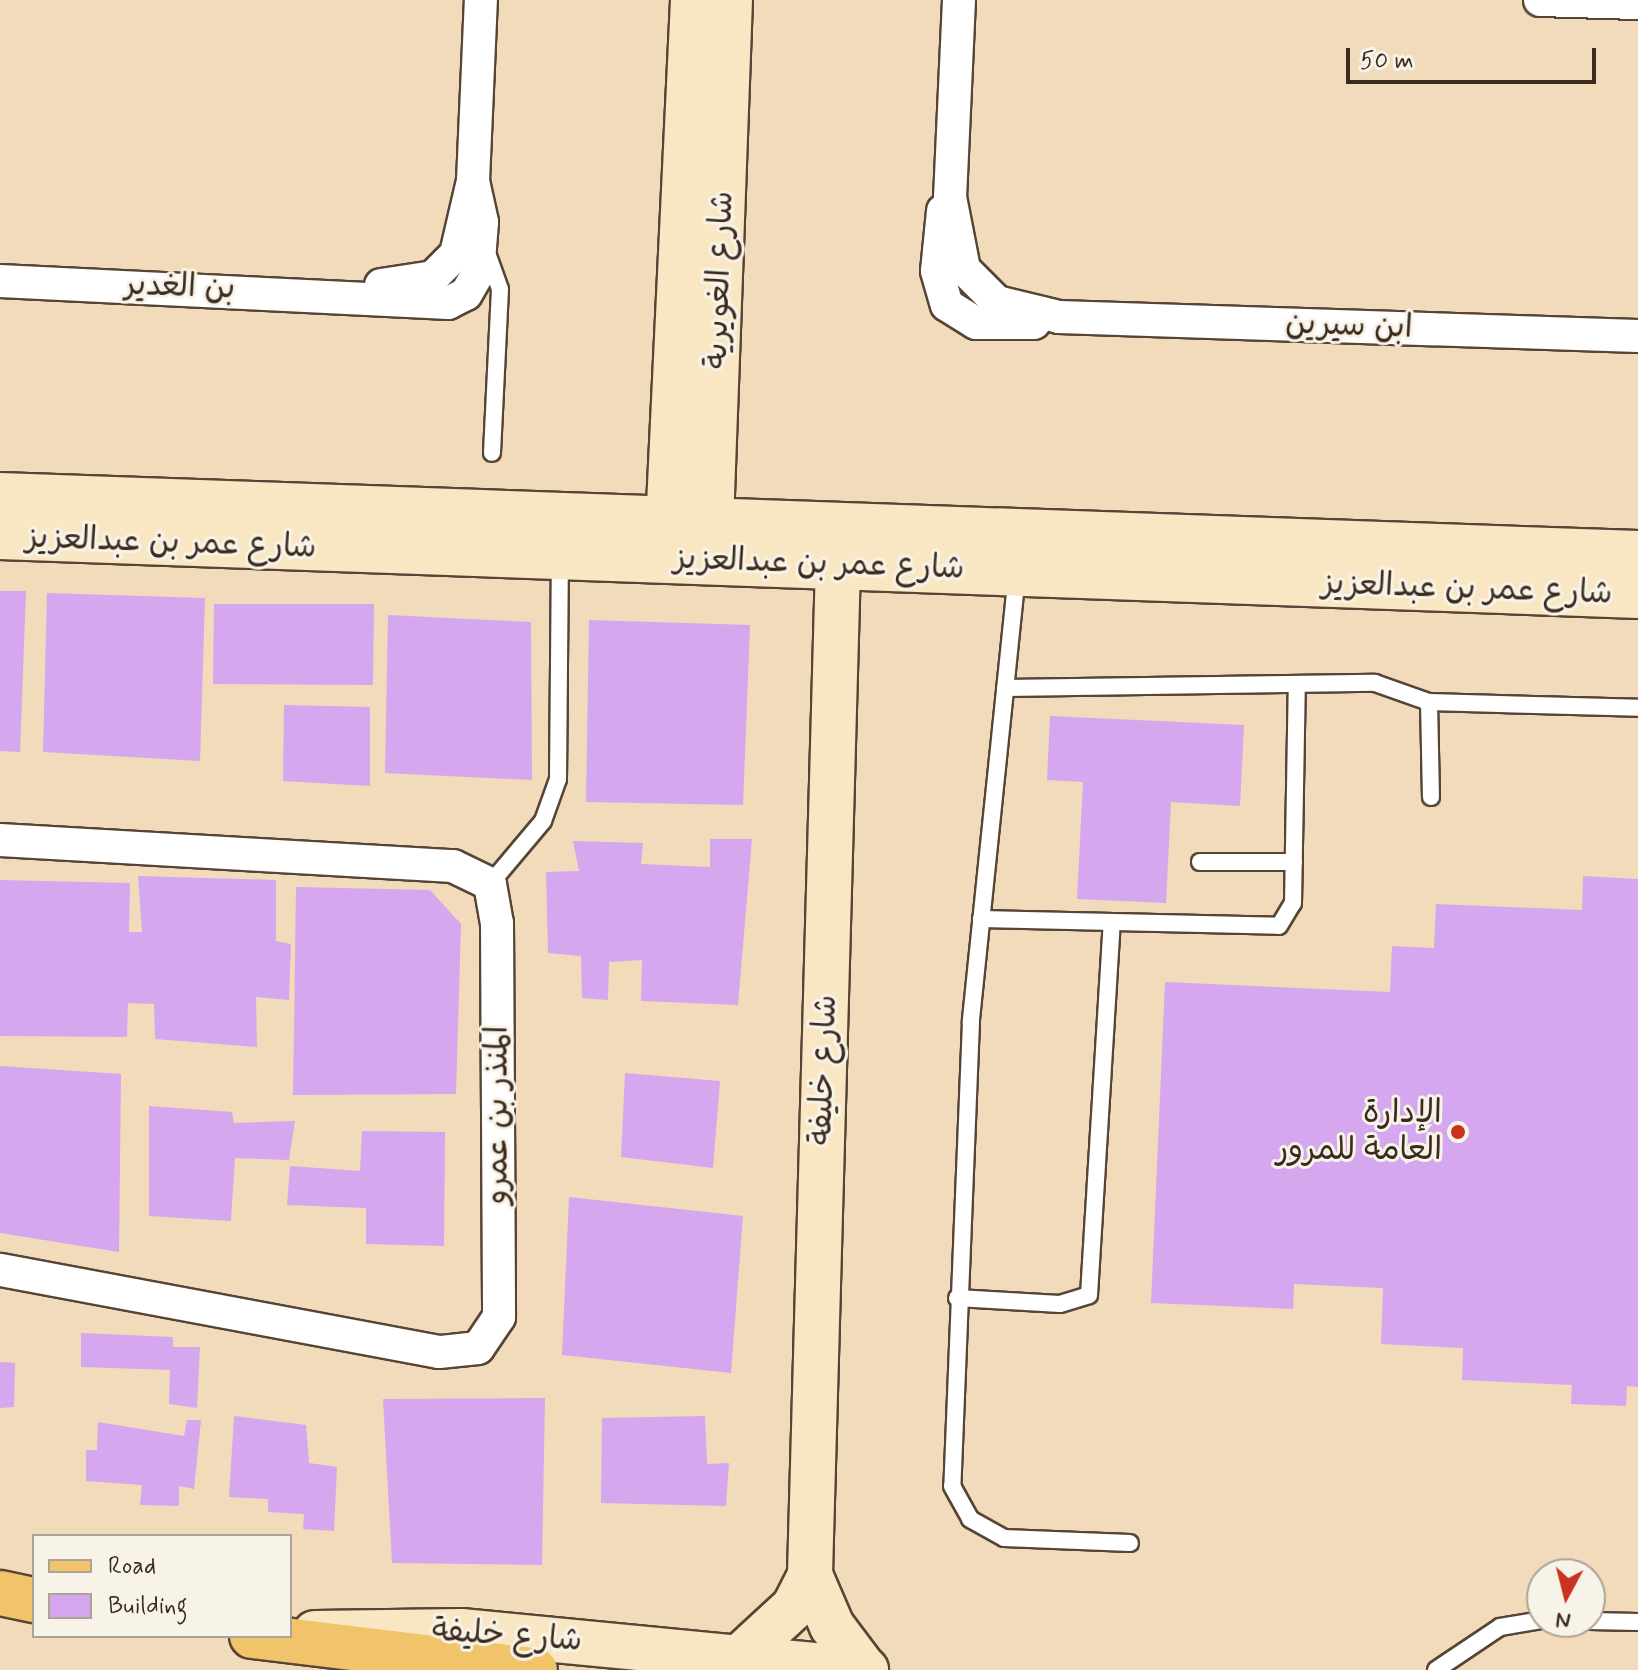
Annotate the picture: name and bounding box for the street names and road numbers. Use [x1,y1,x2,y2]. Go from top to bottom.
street label: شارع الغويرية [698,190,742,370]
street label: بن الغدير [124,266,236,308]
street label: ابن سيرين [1285,305,1413,347]
street label: شارع عمر بن عبدالعزيز [25,519,317,567]
street label: شارع عمر بن عبدالعزيز [673,540,965,588]
street label: شارع عمر بن عبدالعزيز [1321,565,1613,613]
street label: شارع خليفة [802,994,846,1146]
street label: المنذر بن عمرو [479,1026,517,1204]
street label: شارع خليفة [431,1612,583,1660]

